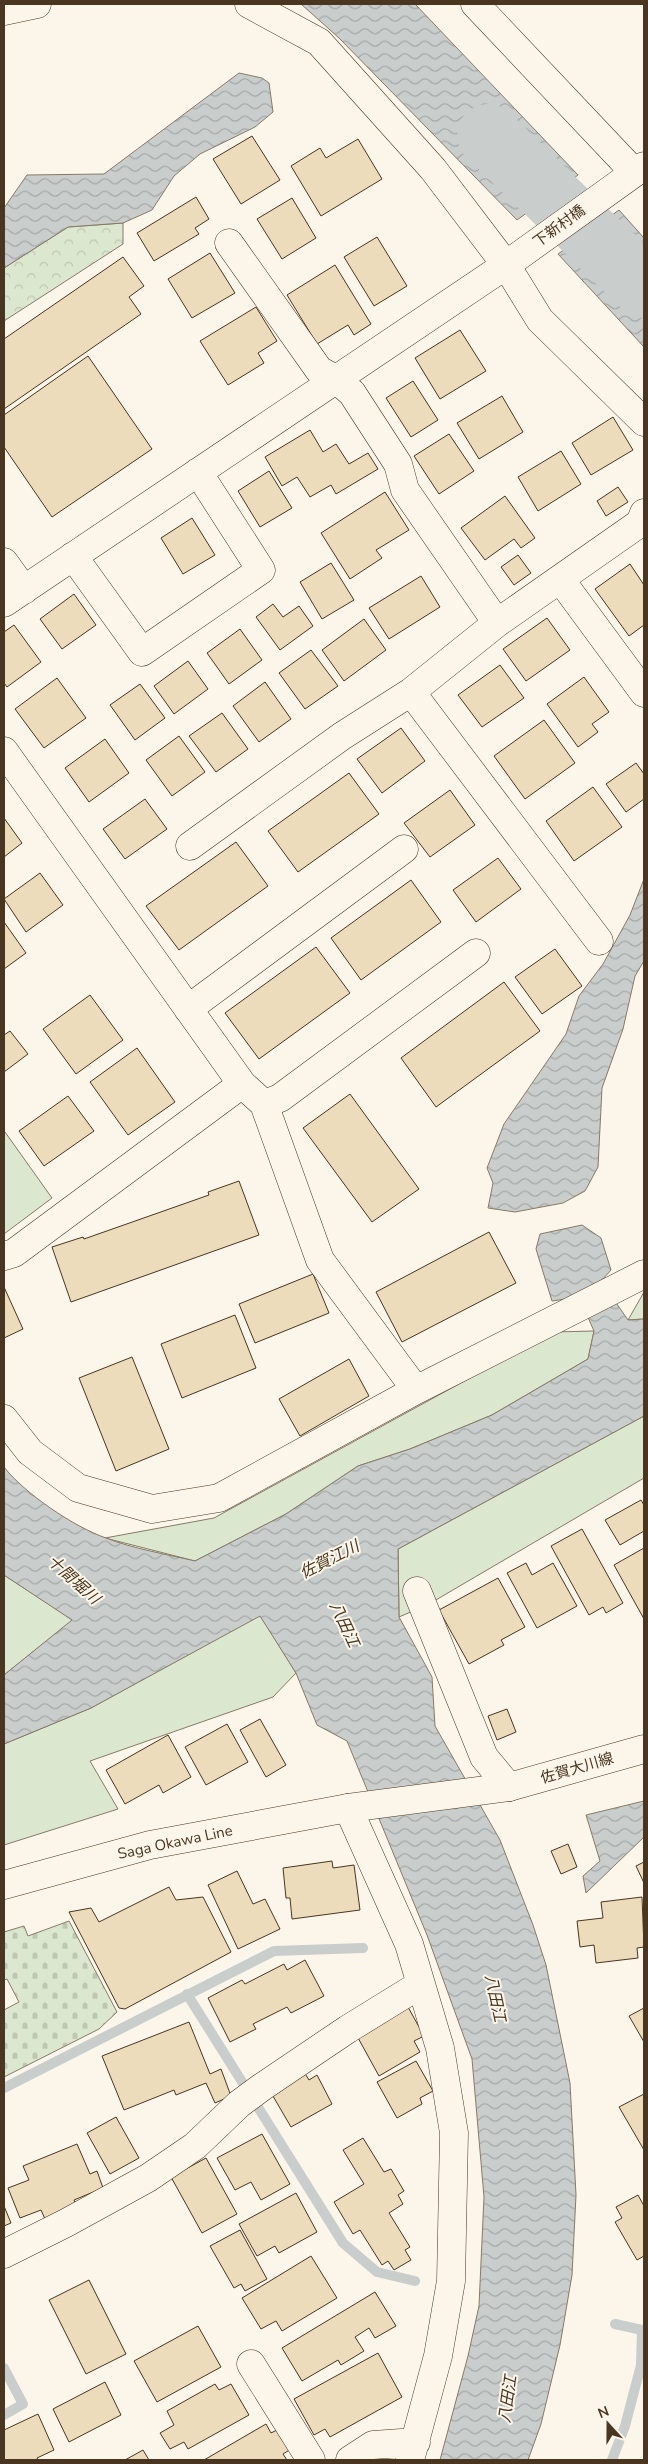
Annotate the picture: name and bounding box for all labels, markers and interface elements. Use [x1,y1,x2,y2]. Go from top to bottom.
street label: 下新村橋 [529,200,589,252]
water label: 佐賀江川 [296,1535,365,1584]
water label: 十間堀川 [42,1550,106,1611]
water label: 八田江 [324,1598,365,1653]
street label: 佐賀大川線 [538,1748,616,1788]
street label: Saga Okawa Line [116,1820,234,1864]
water label: 八田江 [479,1972,511,2026]
water label: 八田江 [494,2372,523,2424]
north arrow [583,2399,633,2449]
text: N [595,2402,612,2423]

